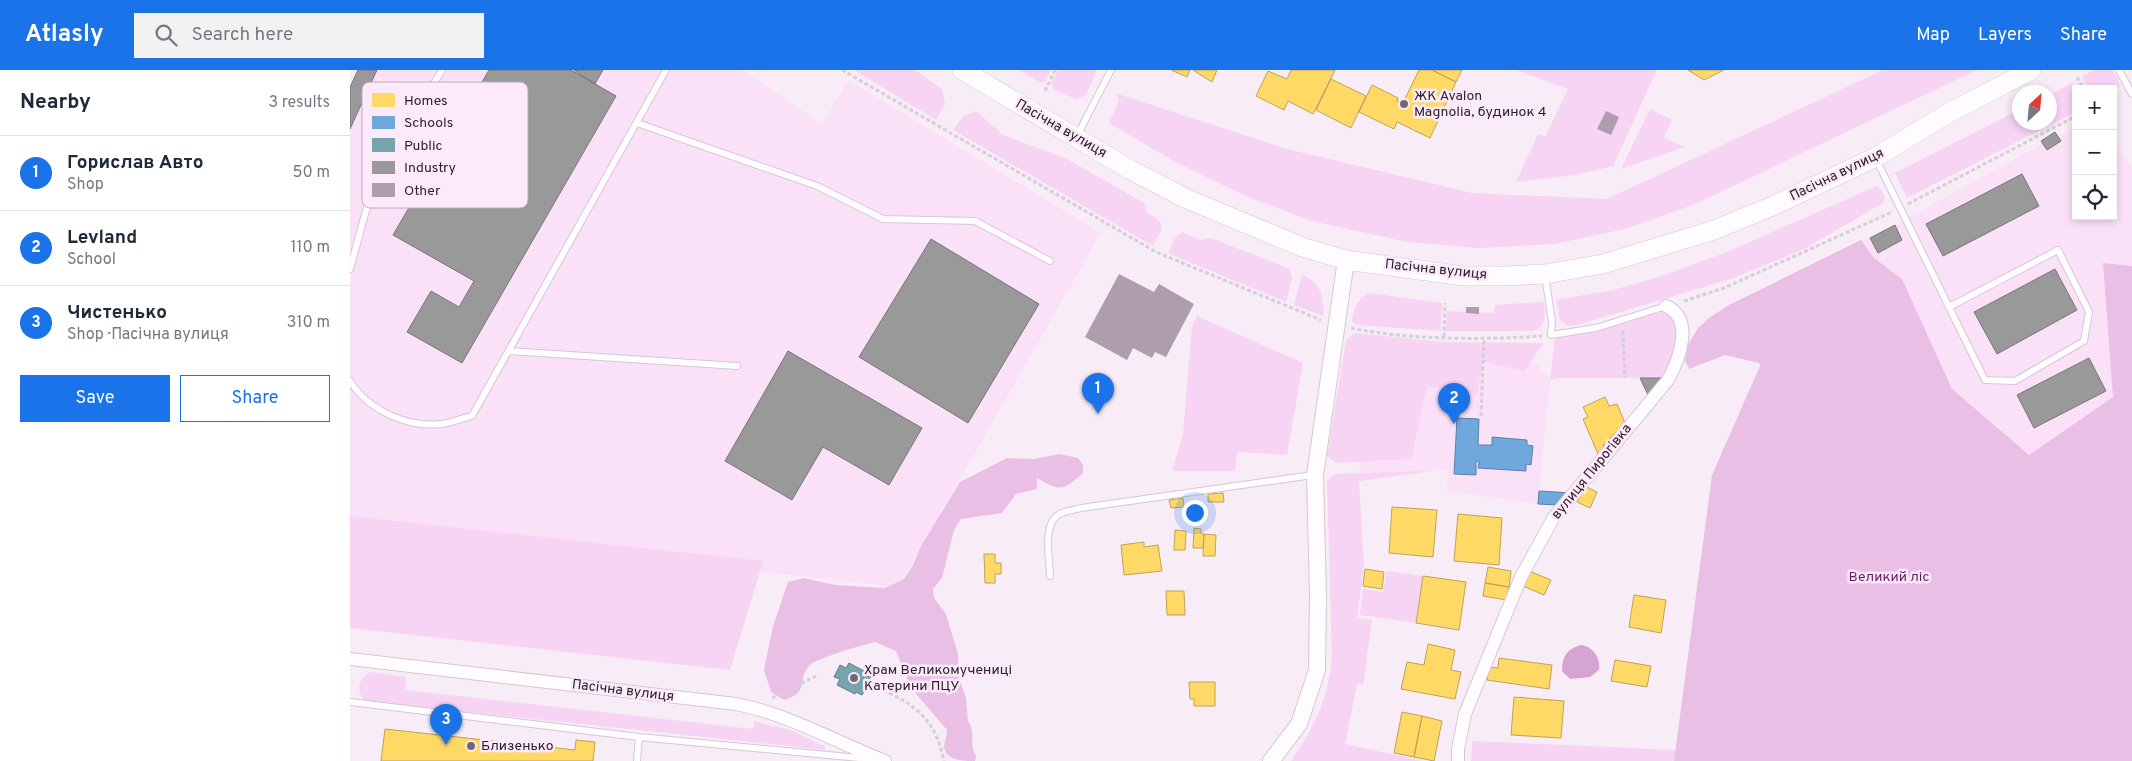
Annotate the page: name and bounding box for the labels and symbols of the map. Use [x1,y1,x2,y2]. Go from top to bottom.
legend [362,82,528,208]
north arrow [2012,85,2057,130]
place label: ЖК Avalon Magnolia, будинок 4 [1414,88,1546,121]
text: Homes [404,93,448,110]
street label: Пасічна вулиця [1012,96,1110,162]
marker: ЖК Avalon Magnolia, будинок 4 [1398,98,1410,110]
text: Schools [404,115,453,132]
text: Public [404,138,443,155]
street label: Пасічна вулиця [1787,145,1887,205]
text: Industry [404,160,456,177]
text: Other [404,183,441,200]
street label: Пасічна вулиця [1384,256,1488,284]
pin: 1 [1082,373,1114,414]
pin: 2 [1438,383,1470,424]
street label: вулиця Пирогівка [1548,421,1636,523]
your location [1182,500,1208,526]
park label: Великий ліс [1849,569,1929,586]
place label: Храм Великомучениці Катерини ПЦУ [864,662,1012,695]
marker: Храм Великомучениці Катерини ПЦУ [848,672,860,684]
street label: Пасічна вулиця [571,676,675,706]
pin: 3 [430,704,462,745]
place label: Близенько [481,738,554,755]
marker: Близенько [465,740,477,752]

